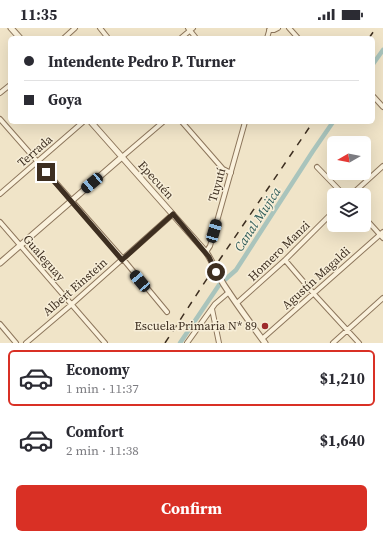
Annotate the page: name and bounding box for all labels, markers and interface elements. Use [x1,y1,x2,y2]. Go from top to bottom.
text: 11:35 [20,4,57,25]
text: Intendente Pedro P. Turner [48,51,235,72]
text: Goya [48,89,82,110]
street label: Terrada [14,131,57,171]
north arrow [327,136,371,180]
map controls [327,136,371,232]
street label: Epecuén [135,157,177,203]
route end [37,163,55,181]
street label: Tuyutí [205,166,230,204]
car [79,171,105,195]
water label: Canal Mujica [230,184,285,255]
button: layers [327,188,371,232]
street label: Homero Manzi [245,217,314,285]
car [205,218,223,244]
street label: Gualeguay [19,231,69,285]
street label: Agustín Magaldi [278,243,354,313]
street label: Albert Einstein [39,254,111,320]
route start [207,263,225,281]
car [128,268,152,294]
place label: Escuela Primaria N* 89 [135,318,257,334]
marker: Escuela Primaria N* 89 [260,321,270,331]
text: Economy [66,359,130,380]
icon: car [18,360,54,396]
text: $1,210 [320,368,365,389]
text: 1 min · 11:37 [66,380,139,397]
text: Comfort [66,421,124,442]
icon: car [18,422,54,458]
text: $1,640 [320,430,365,451]
text: 2 min · 11:38 [66,442,139,459]
button: Confirm [16,485,367,531]

